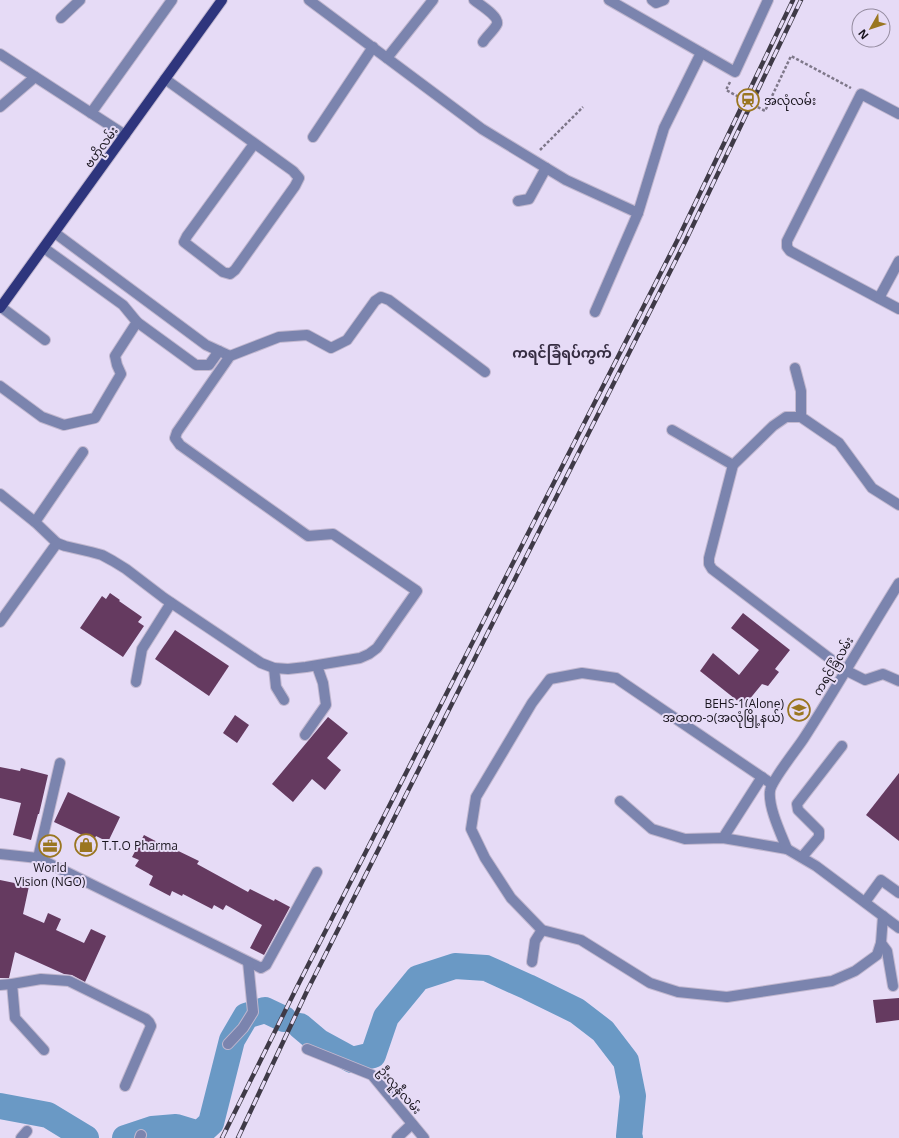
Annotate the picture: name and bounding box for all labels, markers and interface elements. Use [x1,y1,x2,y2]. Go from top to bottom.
north arrow [851,8,891,48]
text: N [854,26,871,43]
station icon: အလုံလမ်း [735,87,761,113]
place label: အလုံလမ်း [764,92,816,111]
street label: ဗဟိုလမ်း [80,123,123,172]
district label: ကရင်ခြံရပ်ကွက် [512,343,612,365]
street label: ကရင်ခြံလမ်း [809,633,859,700]
place label: BEHS-1(Alone) အထက-၁(အလုံမြို့နယ်) [663,695,784,728]
school or university icon: BEHS-1(Alone) အထက-၁(အလုံမြို့နယ်) [786,697,812,723]
shop icon: T.T.O Pharma [73,832,99,858]
office icon: World Vision (NGO) [37,833,63,859]
place label: T.T.O Pharma [102,837,178,854]
place label: World Vision (NGO) [15,859,86,890]
street label: ဦးလူနီလမ်း [373,1062,426,1119]

